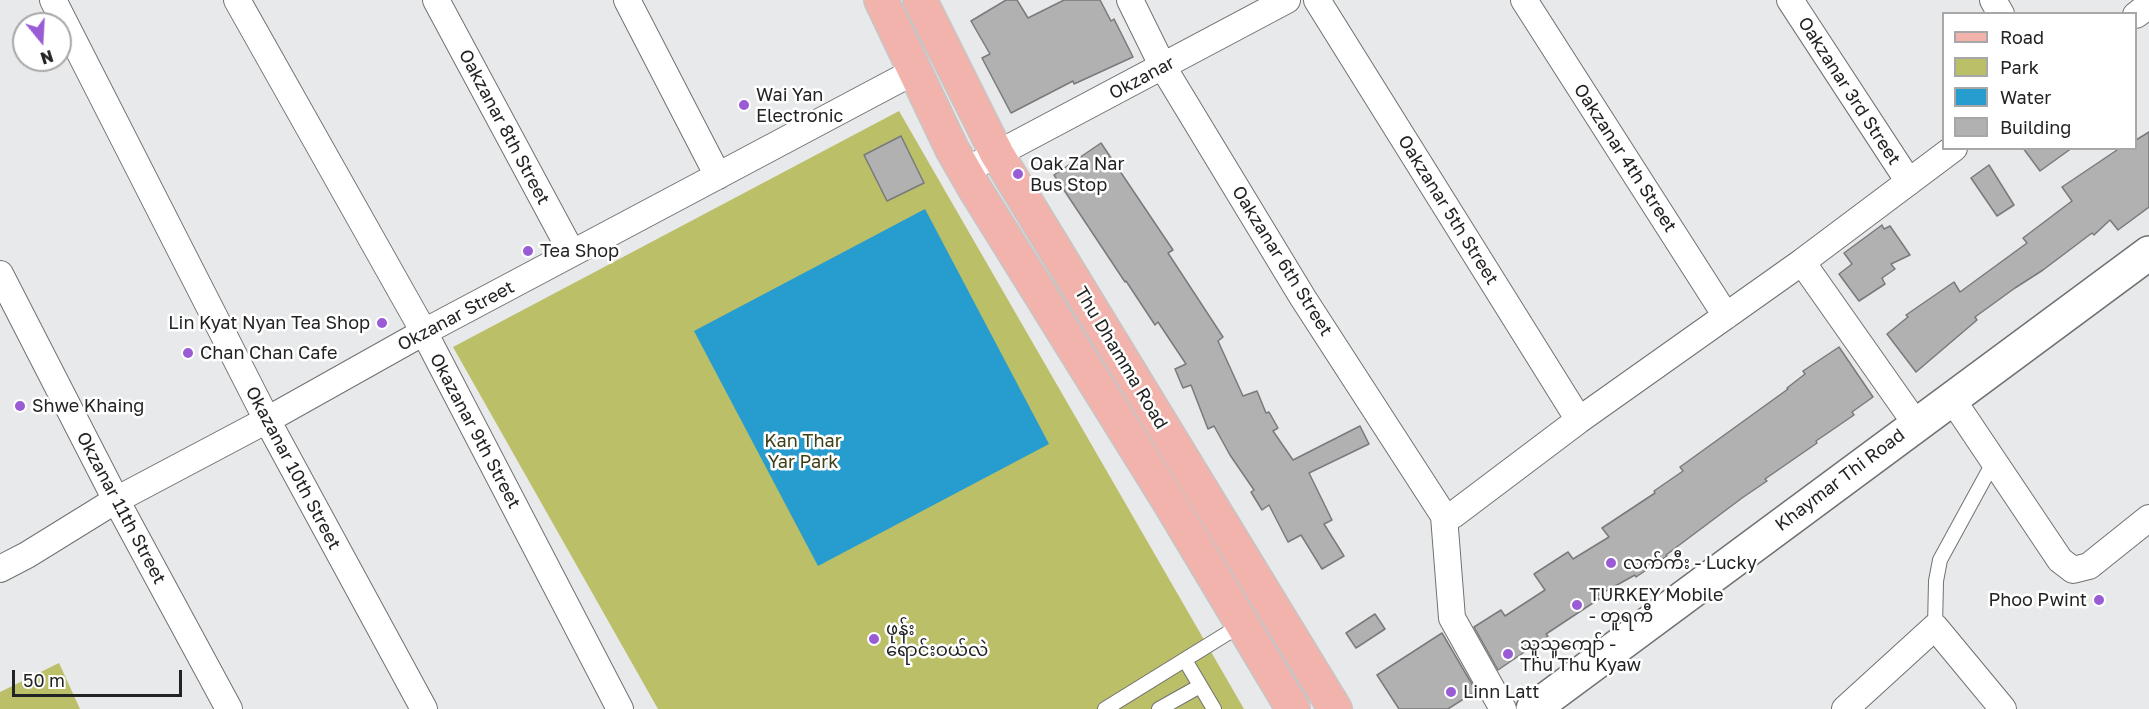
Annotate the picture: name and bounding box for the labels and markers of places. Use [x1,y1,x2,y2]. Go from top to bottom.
place label: Wai Yan Electronic [756,84,843,127]
marker: Wai Yan Electronic [737,98,751,112]
place label: Oak Za Nar Bus Stop [1030,153,1124,195]
marker: Oak Za Nar Bus Stop [1011,167,1025,181]
place label: Tea Shop [540,240,619,262]
marker: Tea Shop [521,244,535,258]
place label: Lin Kyat Nyan Tea Shop [168,312,370,334]
marker: Lin Kyat Nyan Tea Shop [375,316,389,330]
place label: Chan Chan Cafe [200,342,337,364]
marker: Chan Chan Cafe [181,346,195,360]
place label: Shwe Khaing [32,395,144,417]
marker: Shwe Khaing [13,399,27,413]
place label: လက်ကီး - Lucky [1623,552,1757,574]
marker: လက်ကီး - Lucky [1604,556,1618,570]
place label: TURKEY Mobile - တူရကီ [1589,584,1723,626]
place label: Phoo Pwint [1988,589,2087,611]
marker: Phoo Pwint [2092,593,2106,607]
marker: TURKEY Mobile - တူရကီ [1570,598,1584,612]
place label: ဖုန်း ရောင်းဝယ်လဲ [886,618,988,660]
marker: ဖုန်း ရောင်းဝယ်လဲ [867,632,881,646]
place label: သူသူကျော် - Thu Thu Kyaw [1520,633,1641,676]
marker: သူသူကျော် - Thu Thu Kyaw [1501,647,1515,661]
place label: Linn Latt [1463,681,1539,703]
marker: Linn Latt [1444,685,1458,699]

